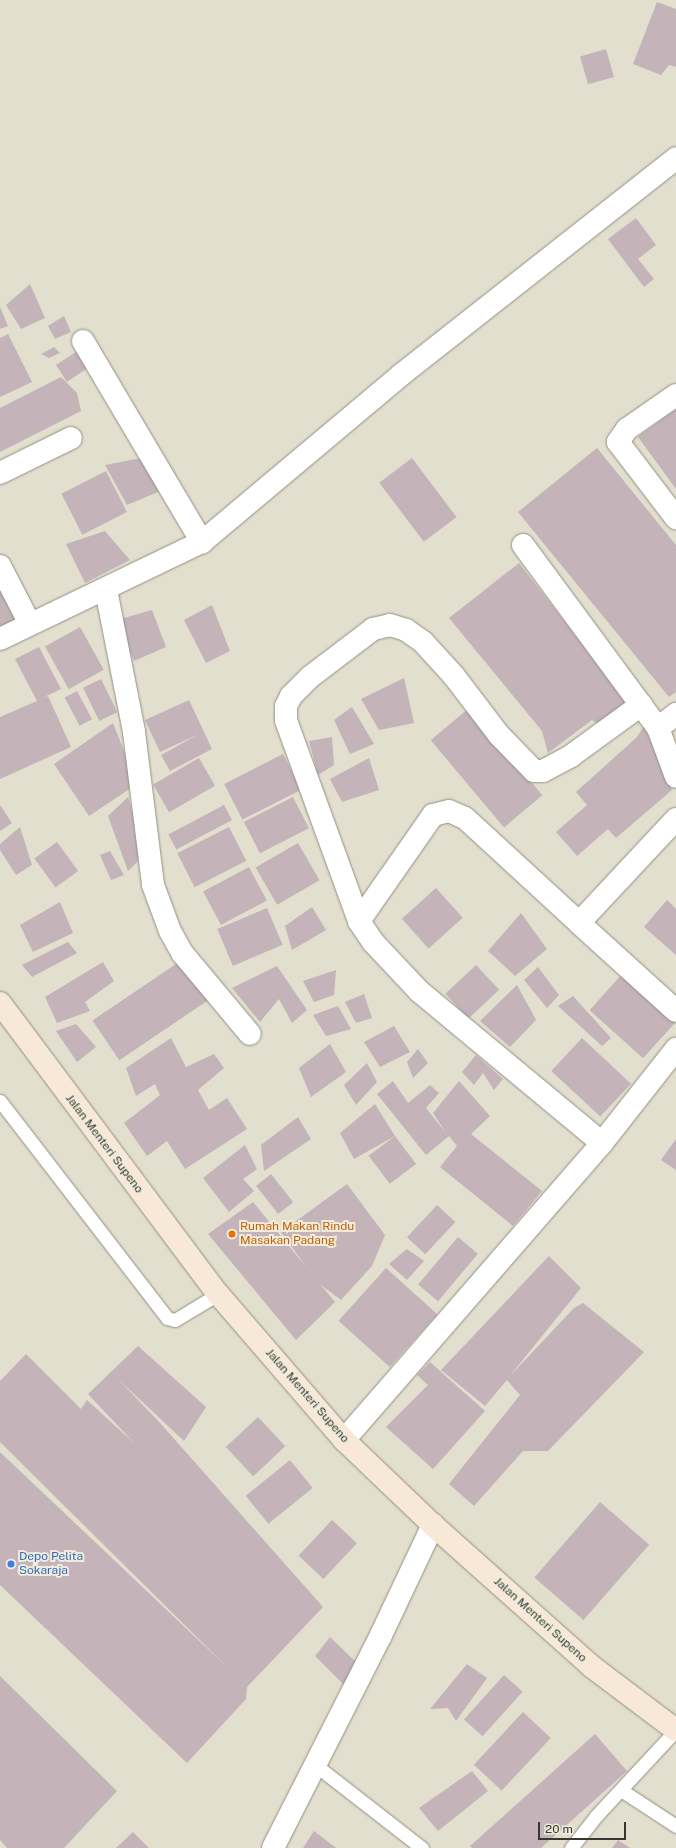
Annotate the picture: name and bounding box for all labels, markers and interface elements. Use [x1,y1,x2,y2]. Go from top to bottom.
street label: Jalan Menteri Supeno [62,1092,146,1196]
place label: Rumah Makan Rindu Masakan Padang [240,1220,354,1248]
marker: Rumah Makan Rindu Masakan Padang [227,1229,237,1239]
street label: Jalan Menteri Supeno [262,1346,352,1446]
place label: Depo Pelita Sokaraja [19,1550,83,1578]
marker: Depo Pelita Sokaraja [6,1559,16,1569]
street label: Jalan Menteri Supeno [491,1575,589,1665]
scale bar [540,1814,628,1840]
text: 20 m [545,1822,573,1836]

